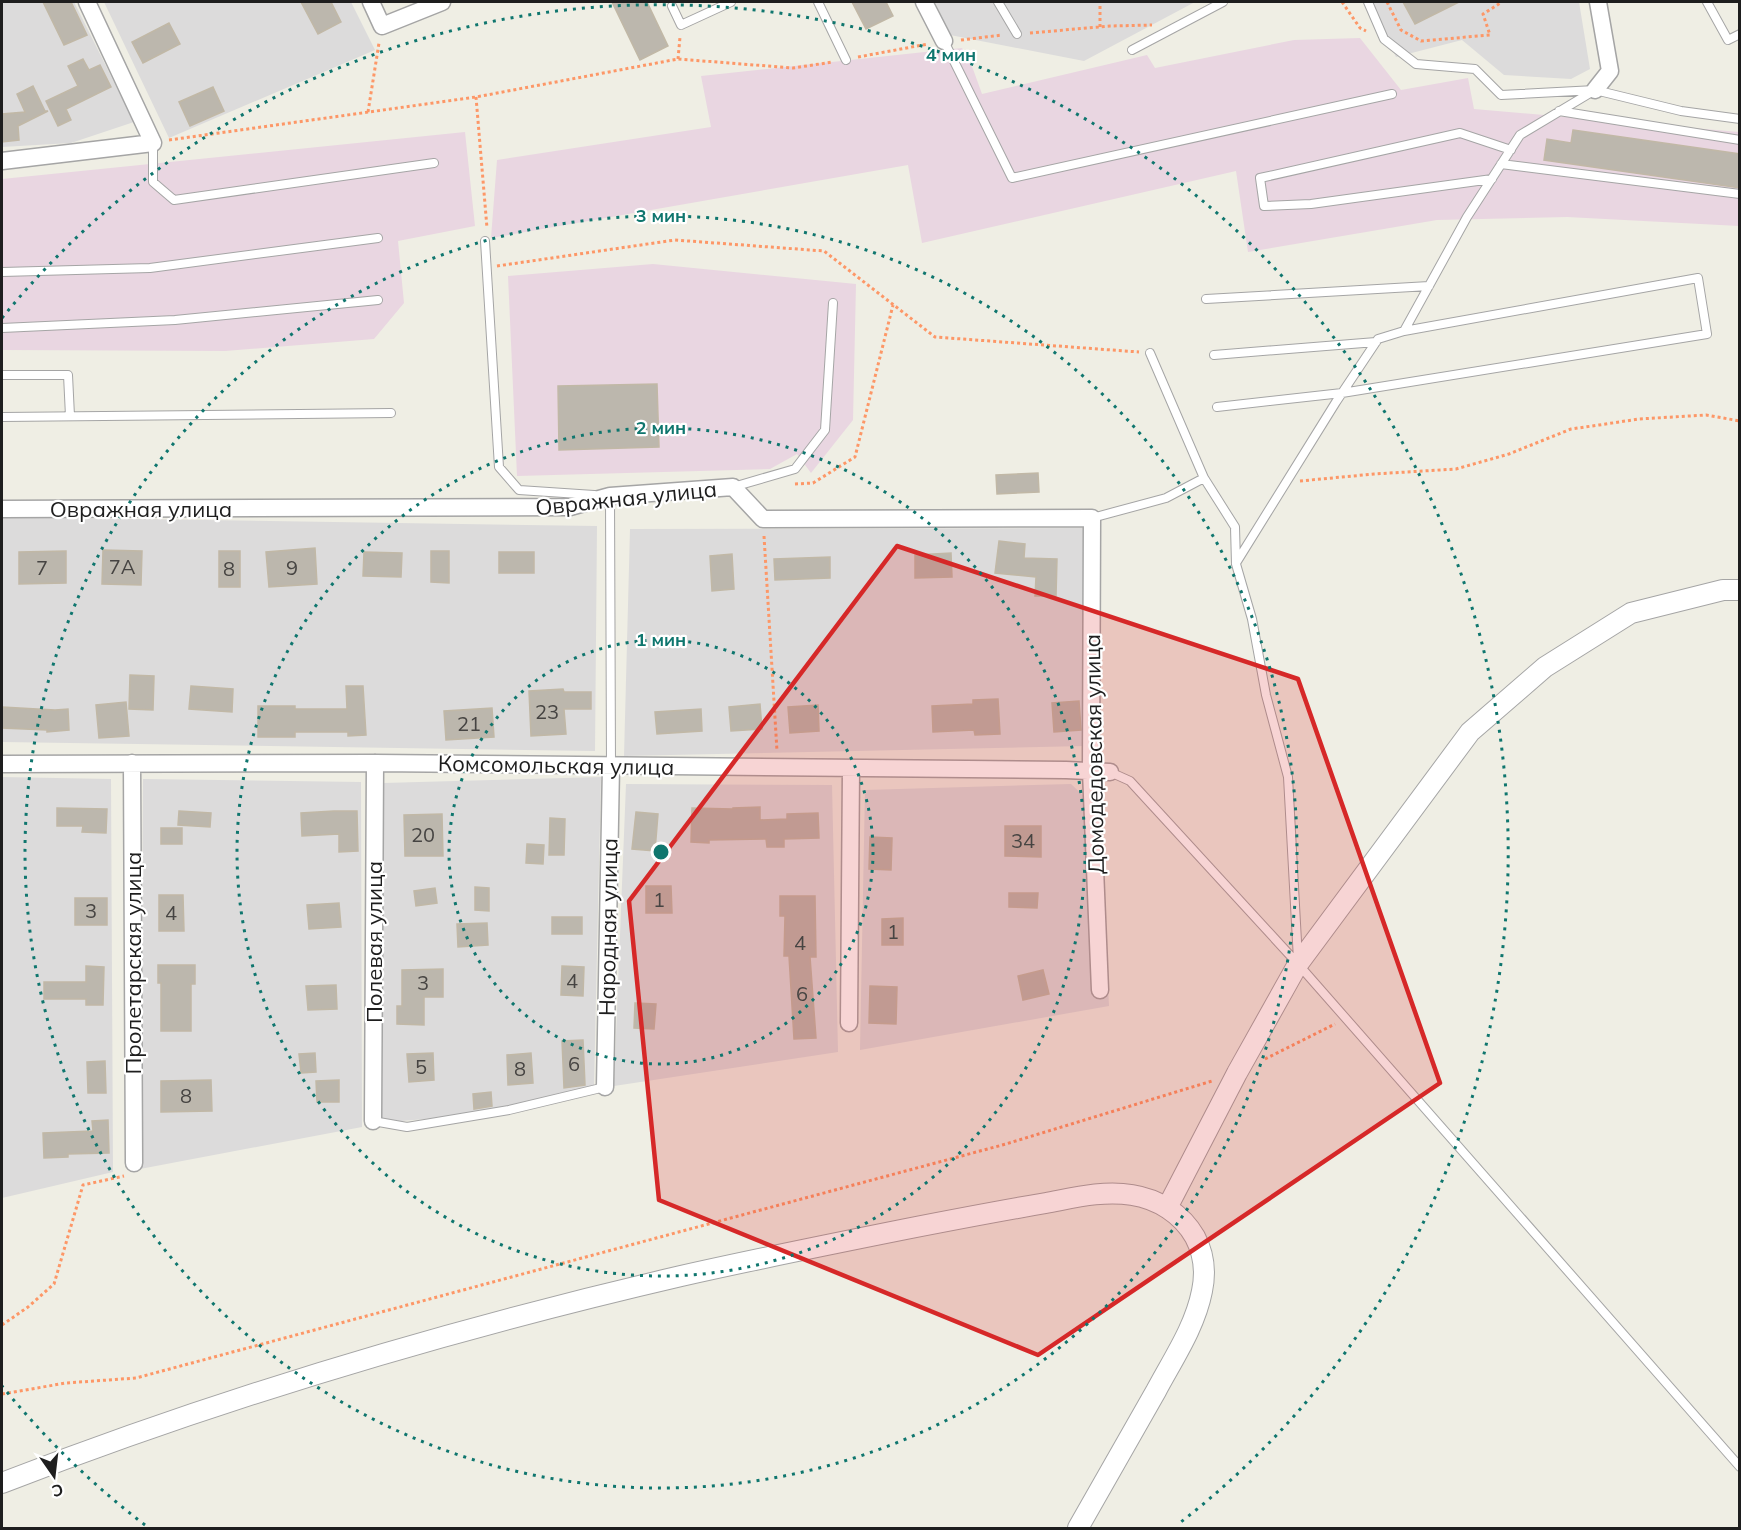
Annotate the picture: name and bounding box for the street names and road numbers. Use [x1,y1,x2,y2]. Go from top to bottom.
street label: Овражная улица [534,475,718,521]
street label: Овражная улица [50,495,232,523]
street label: Домодедовская улица [1078,634,1110,874]
street label: Комсомольская улица [438,749,674,781]
street label: Народная улица [592,838,624,1016]
street label: Пролетарская улица [119,851,147,1075]
street label: Полевая улица [360,861,388,1023]

